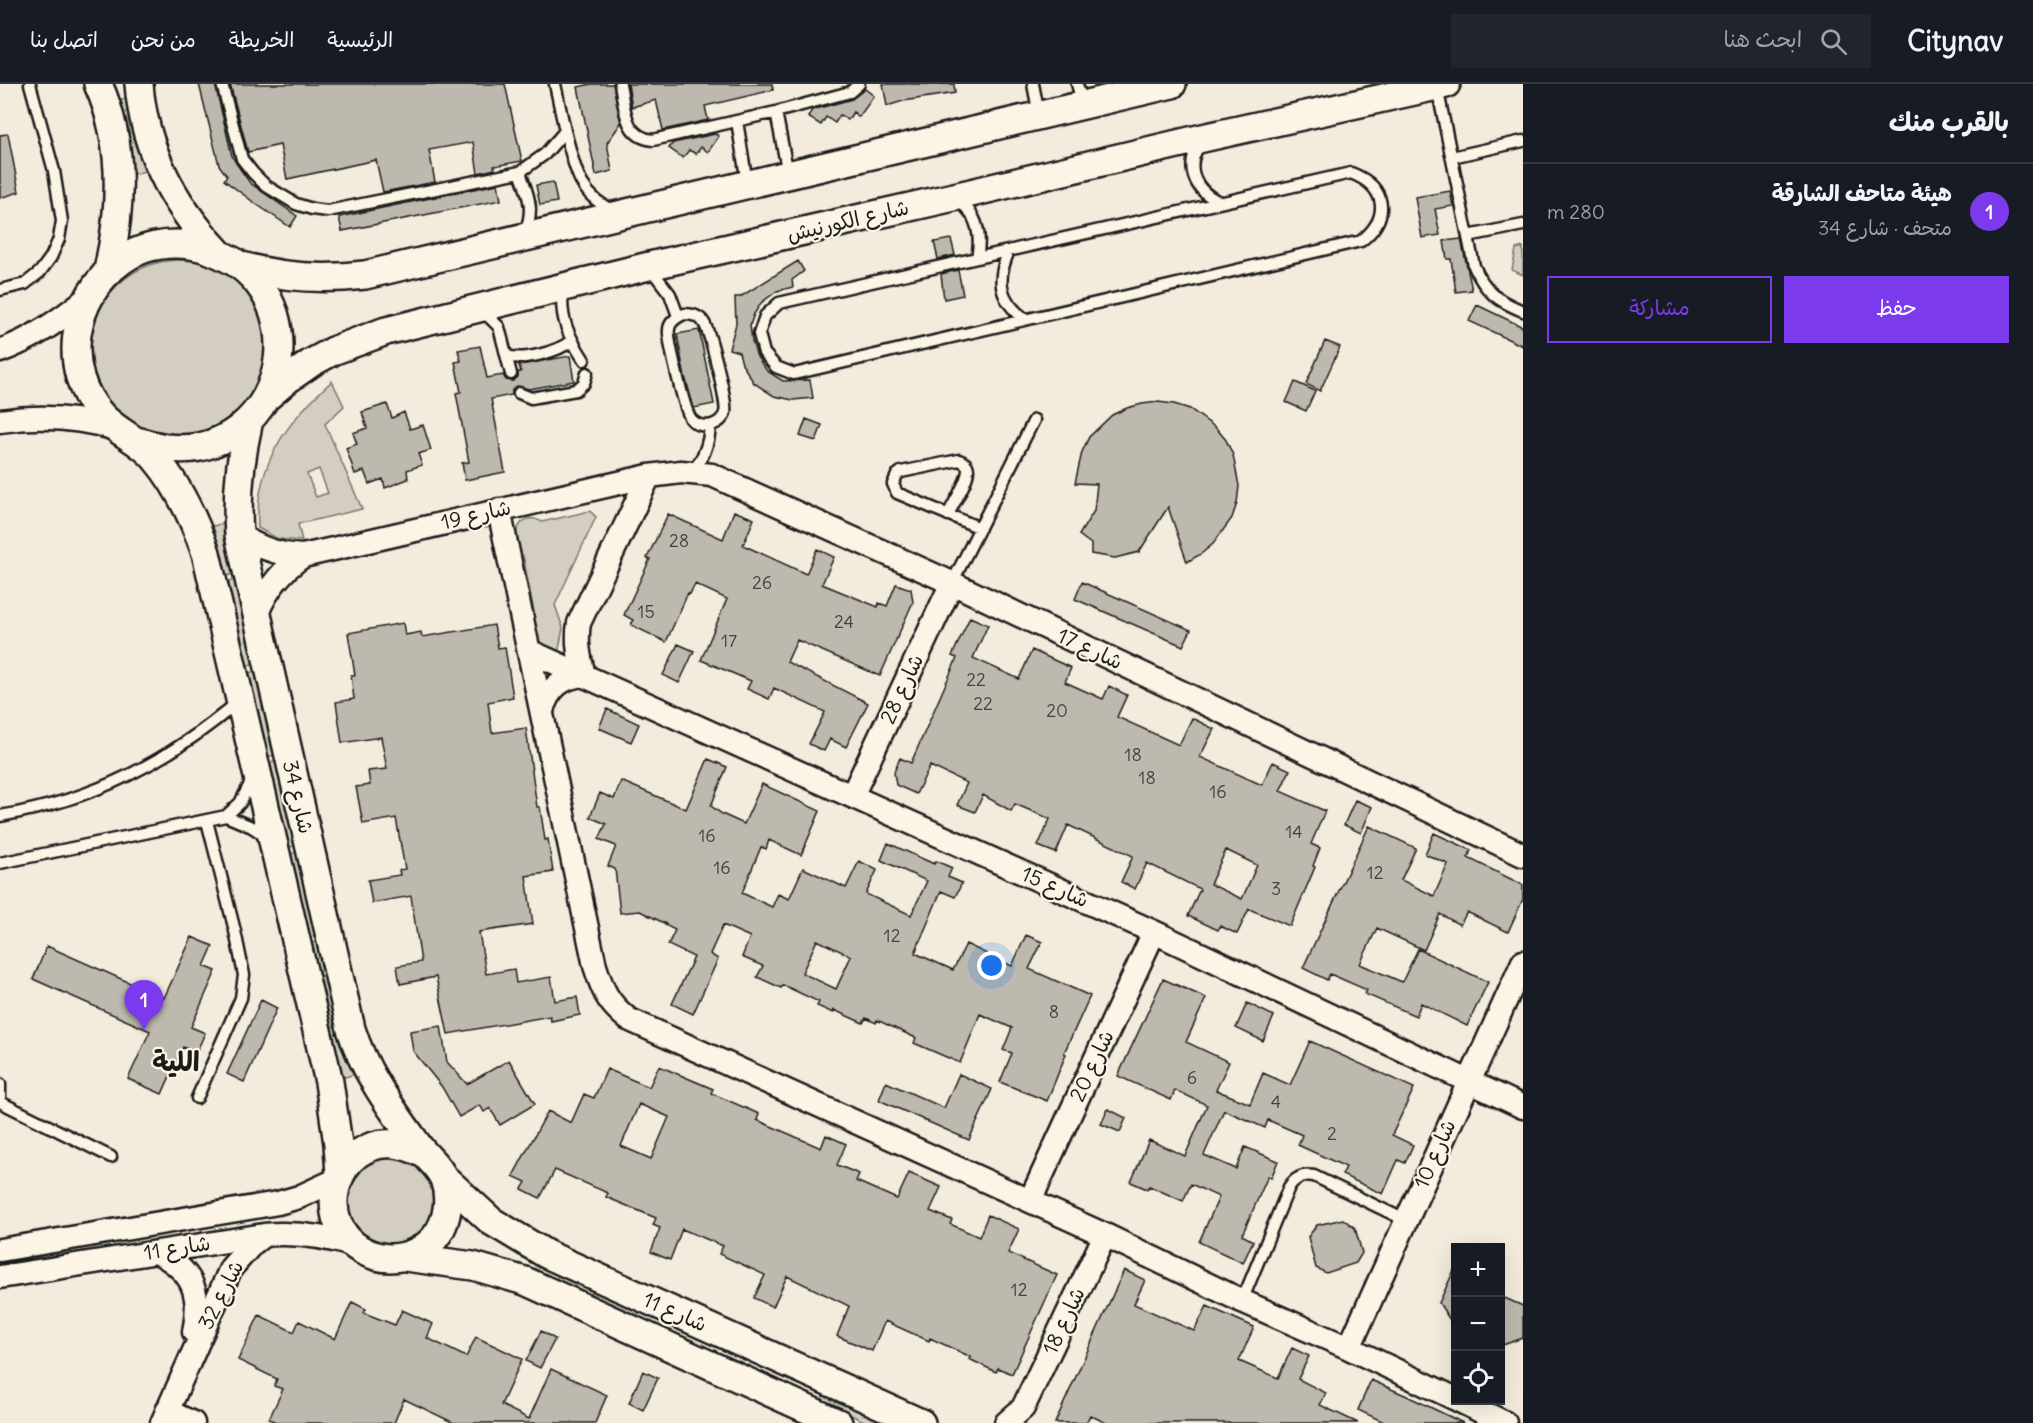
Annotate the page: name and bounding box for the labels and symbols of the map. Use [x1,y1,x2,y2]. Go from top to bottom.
street label: شارع الكورنيش [784,193,912,250]
street label: شارع 19 [438,493,514,538]
house number: 28 [669,529,689,552]
house number: 26 [752,571,772,594]
house number: 15 [637,600,655,623]
house number: 24 [834,610,854,633]
street label: شارع 17 [1052,622,1127,677]
house number: 17 [721,629,737,652]
street label: شارع 28 [874,650,931,729]
house number: 22 [966,668,986,691]
house number: 22 [973,692,993,715]
house number: 20 [1046,699,1068,722]
house number: 18 [1124,743,1142,766]
street label: شارع 34 [275,758,320,837]
house number: 18 [1138,766,1156,789]
house number: 16 [1209,780,1227,803]
house number: 14 [1285,820,1303,843]
house number: 16 [698,824,716,847]
house number: 16 [713,856,731,879]
street label: شارع 15 [1017,860,1093,915]
house number: 12 [1366,861,1384,884]
house number: 3 [1271,877,1281,900]
house number: 12 [883,924,901,947]
your location [977,951,1006,980]
pin: 1 [124,980,164,1030]
house number: 8 [1049,1000,1059,1023]
street label: شارع 20 [1063,1026,1122,1107]
district label: اللية [152,1044,200,1078]
house number: 6 [1187,1066,1197,1089]
house number: 4 [1271,1090,1281,1113]
street label: شارع 10 [1407,1115,1463,1193]
house number: 2 [1327,1122,1337,1145]
street label: شارع 11 [142,1229,213,1268]
street label: شارع 32 [192,1256,251,1335]
house number: 12 [1010,1278,1028,1301]
street label: شارع 18 [1036,1283,1093,1359]
street label: شارع 11 [638,1286,711,1339]

